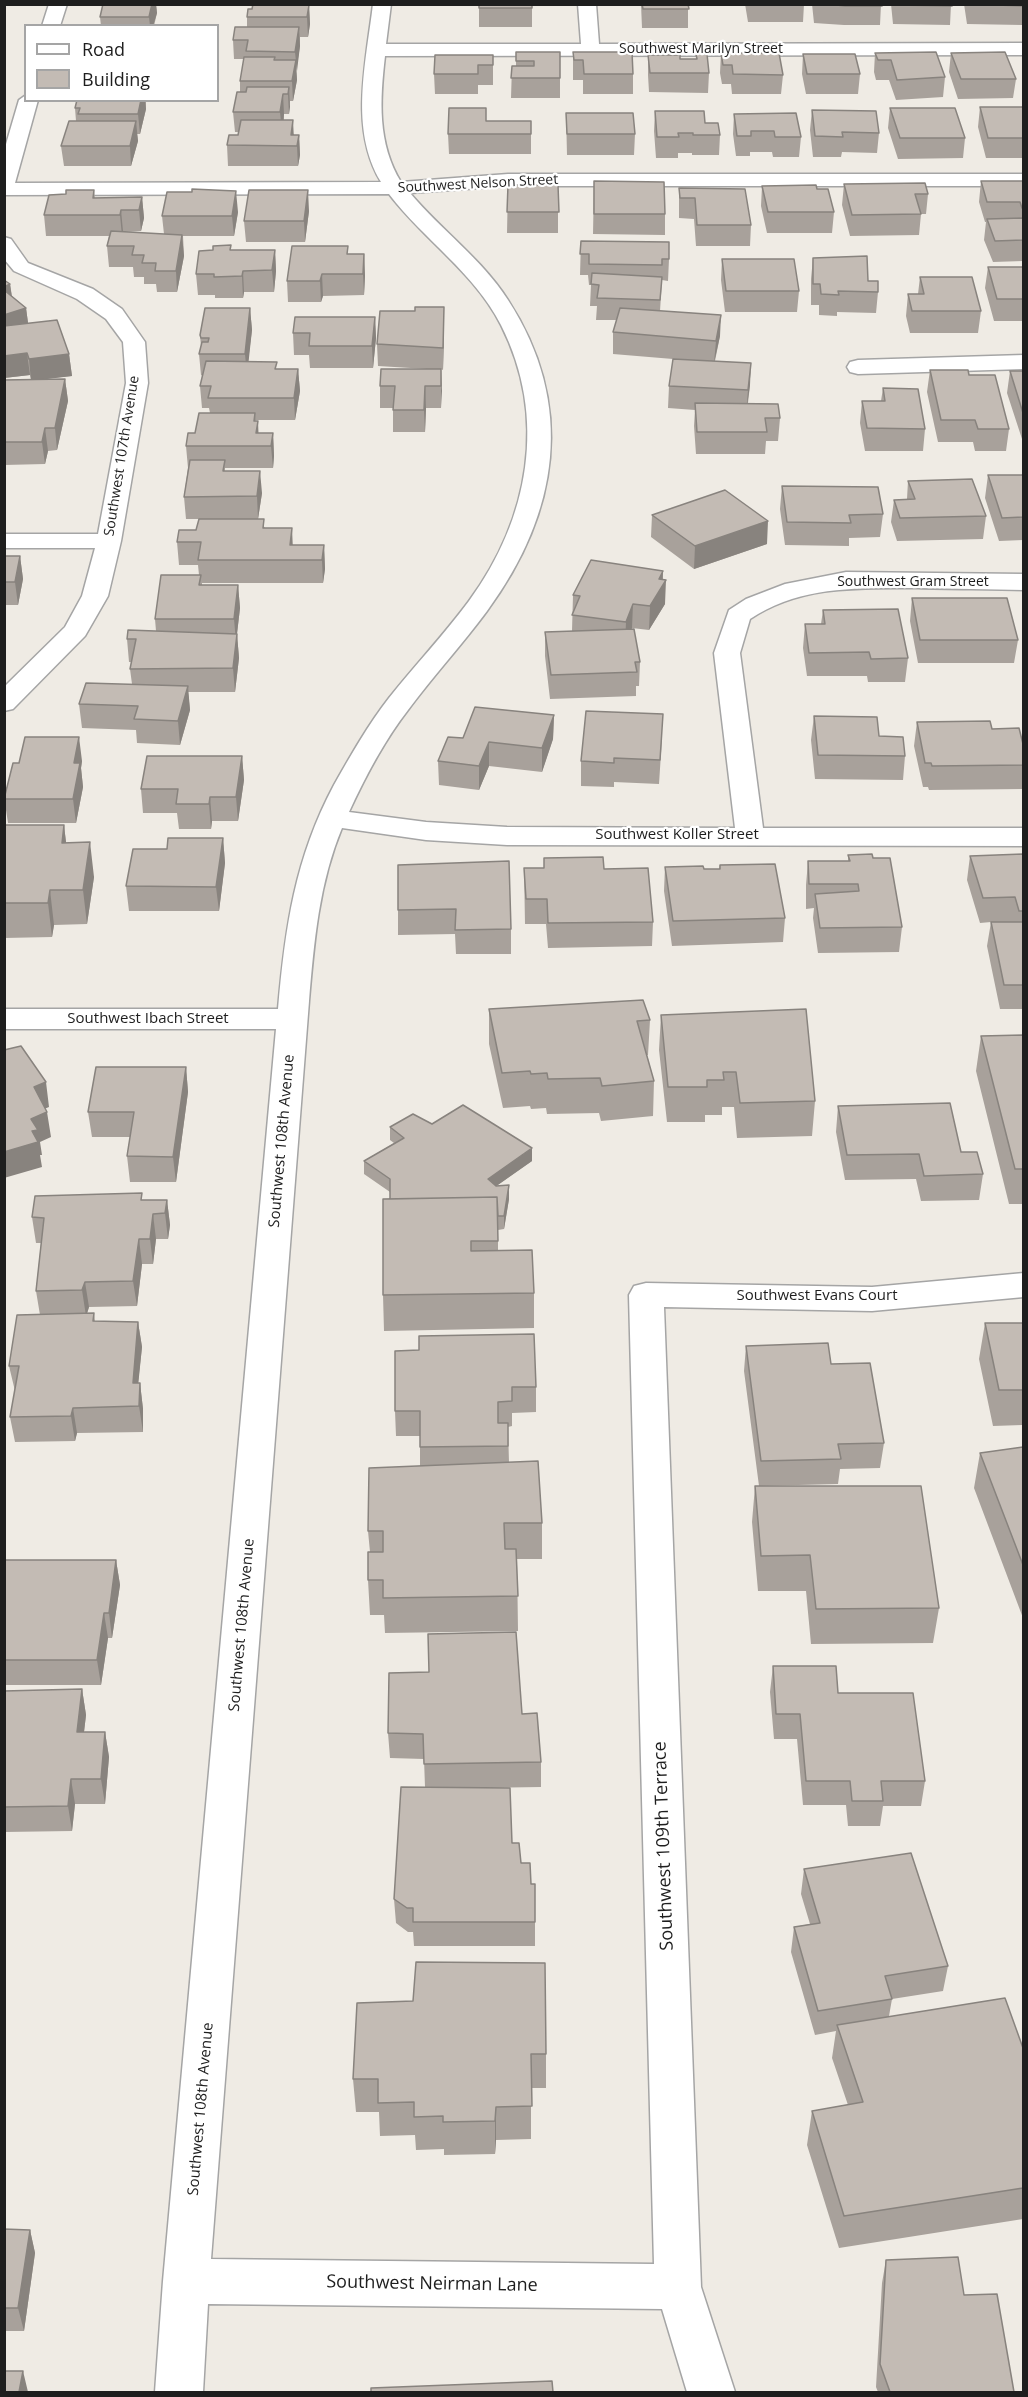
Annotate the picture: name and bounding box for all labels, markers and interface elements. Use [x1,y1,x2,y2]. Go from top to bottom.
legend [24,24,219,102]
text: Road [82,37,125,61]
street label: Southwest Marilyn Street [619,41,783,57]
text: Building [82,67,150,91]
street label: Southwest Nelson Street [397,171,559,197]
street label: Southwest 107th Avenue [101,375,143,537]
street label: Southwest Gram Street [837,574,989,590]
street label: Southwest Koller Street [595,826,759,844]
street label: Southwest Ibach Street [67,1010,229,1028]
street label: Southwest 108th Avenue [265,1054,299,1228]
street label: Southwest Evans Court [737,1287,897,1305]
street label: Southwest 108th Avenue [225,1538,259,1712]
street label: Southwest 109th Terrace [650,1741,678,1951]
street label: Southwest 108th Avenue [184,2022,218,2196]
street label: Southwest Neirman Lane [326,2271,538,2297]

